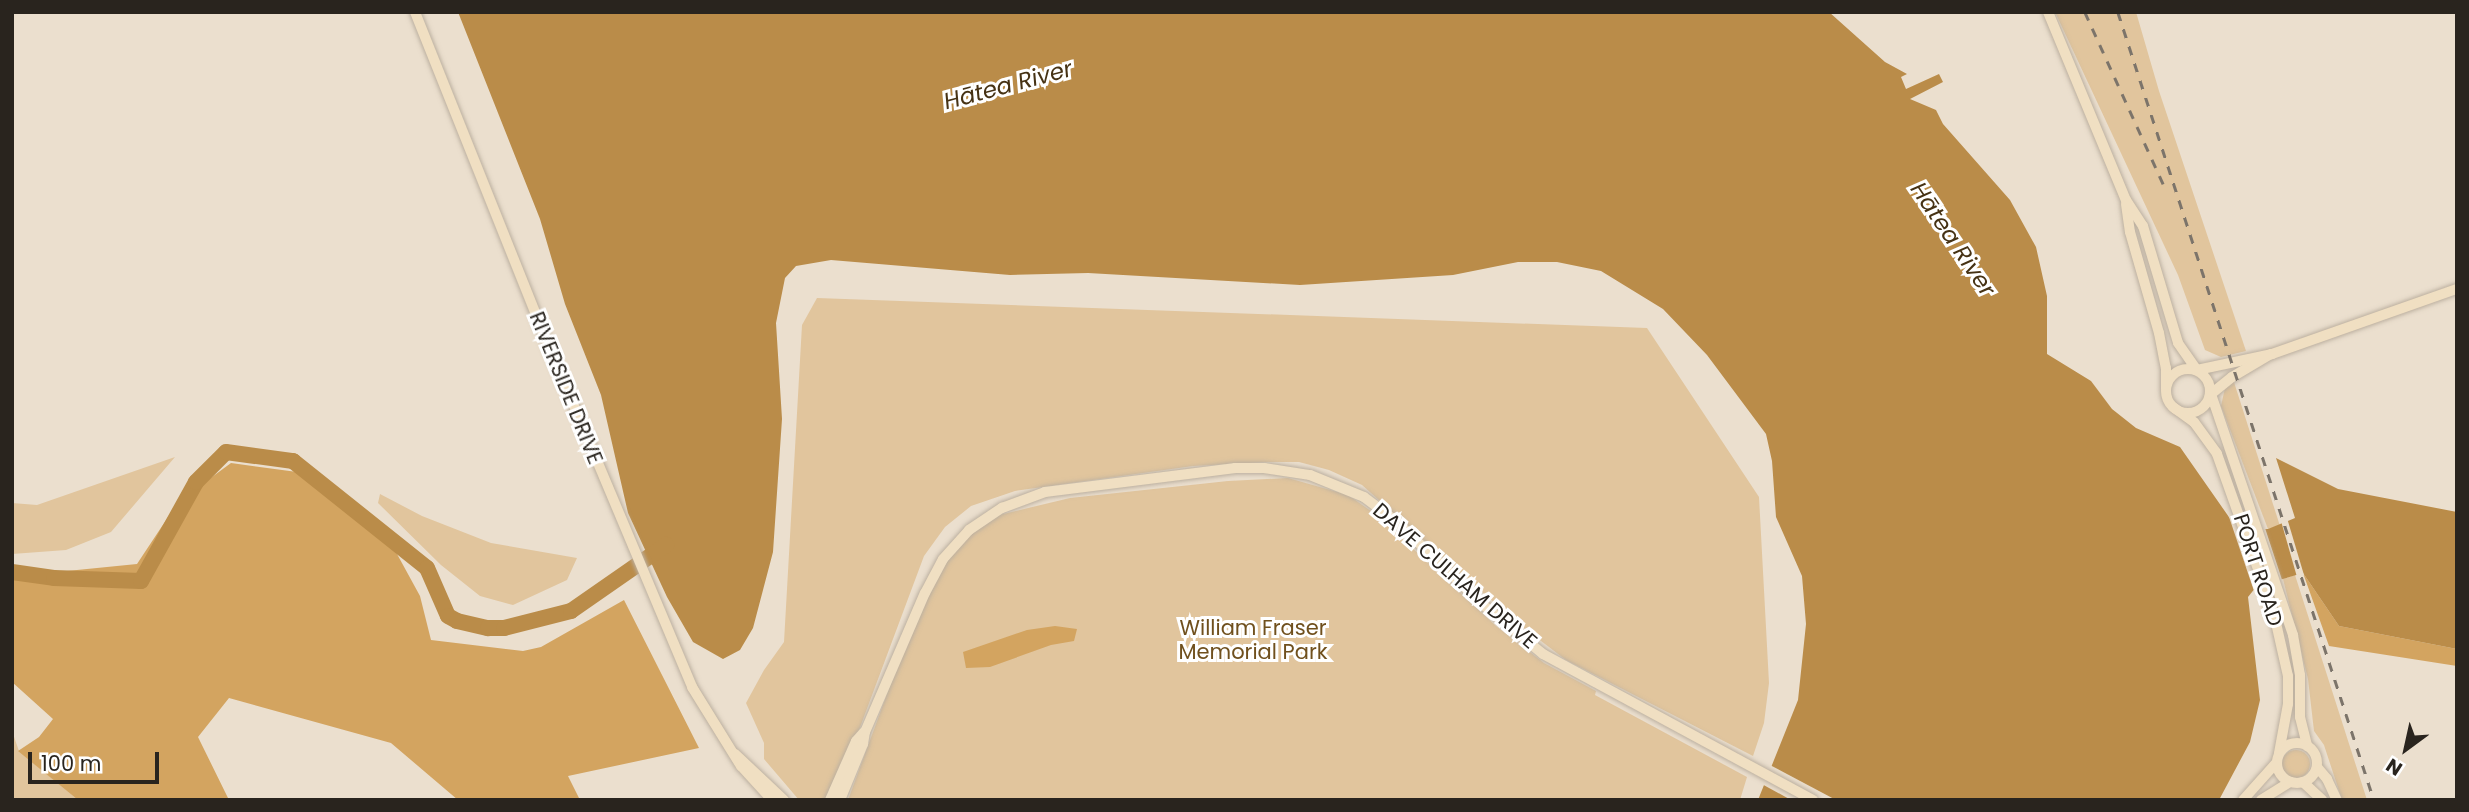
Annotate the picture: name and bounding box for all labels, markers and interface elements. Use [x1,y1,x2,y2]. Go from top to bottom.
water label: Hātea River [941,55,1075,115]
water label: Hātea River [1905,177,2001,301]
street label: RIVERSIDE DRIVE [524,308,608,468]
street label: DAVE CULHAM DRIVE [1368,498,1542,654]
street label: PORT ROAD [2228,511,2288,629]
park label: William Fraser Memorial Park [1178,615,1328,665]
north arrow [2371,714,2441,784]
scale bar [32,738,163,782]
text: 100 m [41,749,101,778]
text: N [2381,752,2408,782]

